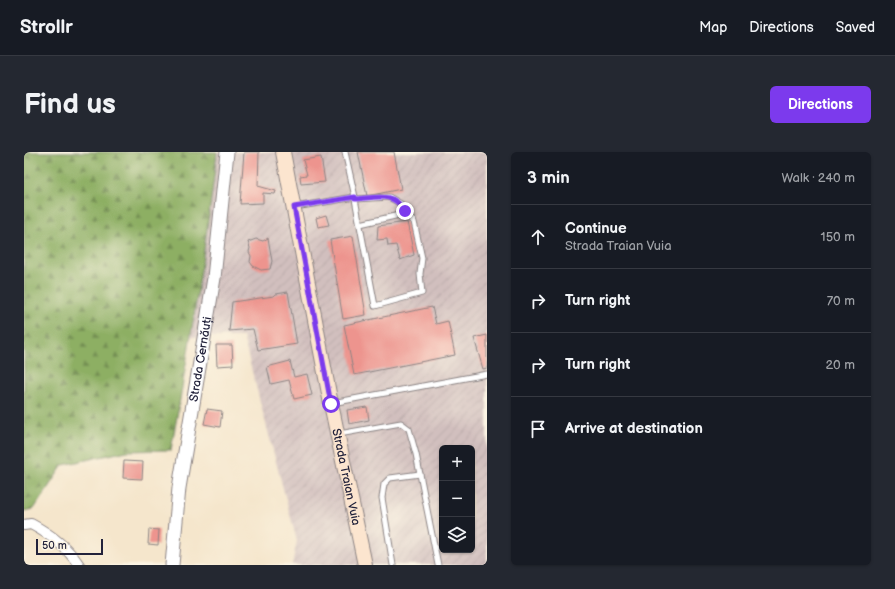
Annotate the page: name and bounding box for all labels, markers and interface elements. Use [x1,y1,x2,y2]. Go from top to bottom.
text: Strollr [20,16,73,39]
text: Map [699,19,727,36]
text: Directions [749,19,814,36]
text: Saved [836,19,875,36]
button: Directions [770,86,871,123]
text: Find us [24,88,116,121]
text: 3 min [527,168,570,188]
text: Walk · 240 m [781,170,855,186]
route end [396,202,414,220]
text: Continue [565,219,627,238]
icon: ahead [527,226,549,248]
text: 150 m [821,229,855,245]
text: Strada Traian Vuia [565,238,672,254]
icon: right [527,290,549,312]
text: Turn right [565,291,630,310]
text: 70 m [827,293,855,309]
street label: Strada Cernăuți [186,315,215,403]
icon: right [527,354,549,376]
text: Turn right [565,355,630,374]
text: 20 m [825,357,855,373]
route start [322,395,340,413]
icon: arrive [527,418,549,440]
text: Arrive at destination [565,419,703,438]
street label: Strada Traian Vuia [329,427,364,527]
map controls [439,445,475,553]
button: + [439,445,475,481]
button: − [439,481,475,517]
button: layers [439,517,475,553]
scale bar [36,537,103,556]
text: 50 m [42,539,67,552]

